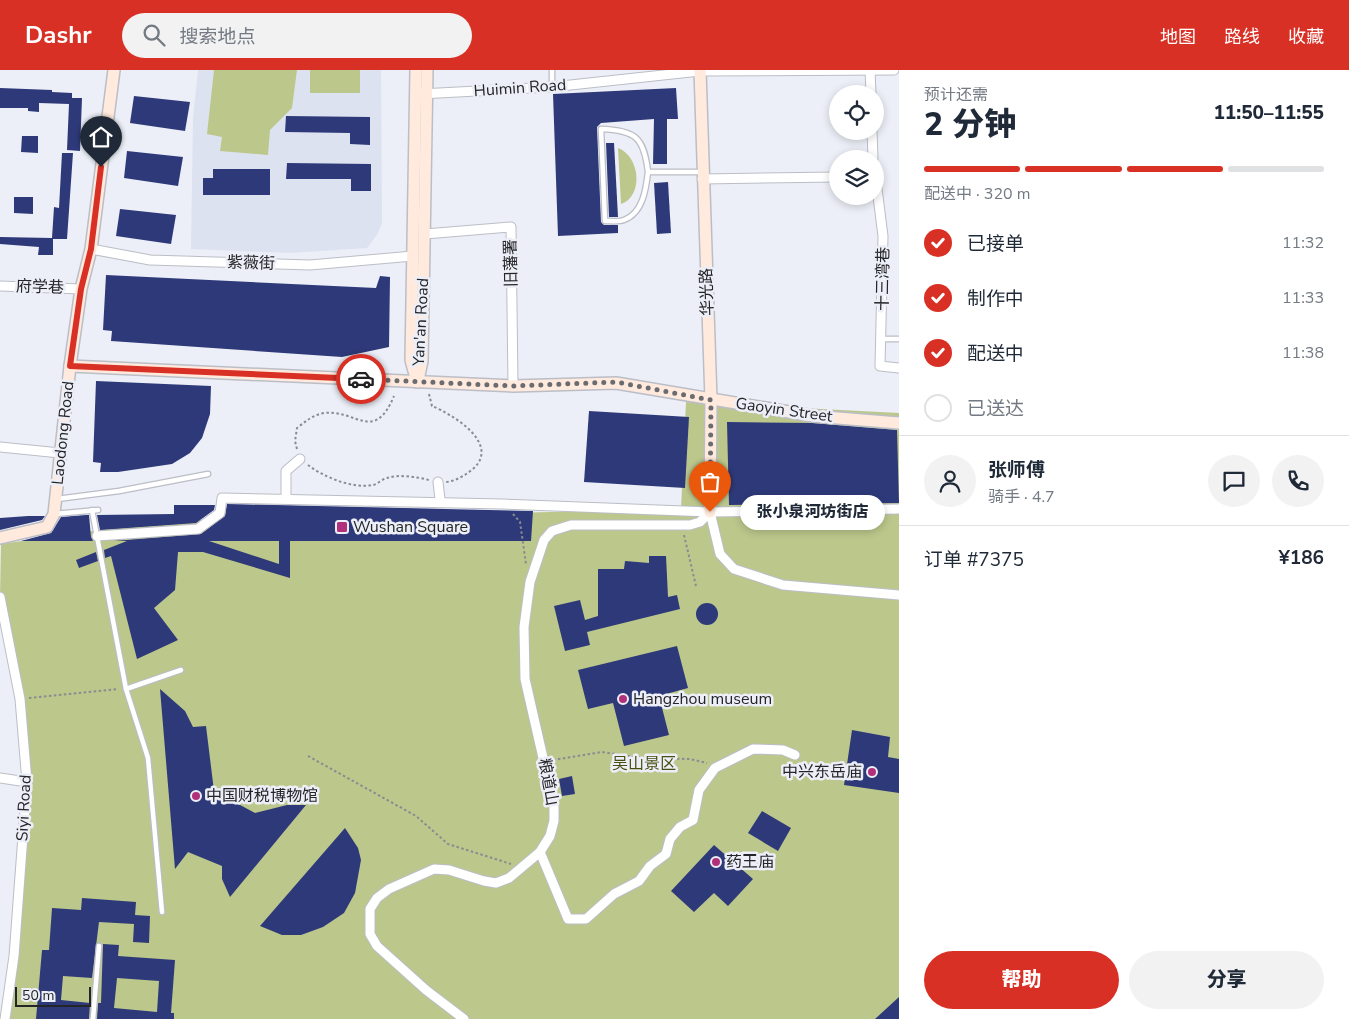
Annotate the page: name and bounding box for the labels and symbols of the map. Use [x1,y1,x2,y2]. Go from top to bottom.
street label: Huimin Road [473,74,567,102]
pin [80,116,122,167]
street label: 旧藩署 [500,239,522,287]
street label: 十三湾巷 [871,247,895,311]
street label: 紫薇街 [227,251,275,275]
street label: 华光路 [695,268,719,316]
street label: 府学巷 [16,275,64,299]
street label: Yan'an Road [408,277,434,368]
courier [336,354,386,404]
street label: Laodong Road [47,380,79,486]
street label: Gaoyin Street [734,392,834,428]
pin [689,461,731,512]
callout: 张小泉河坊街店 [740,494,885,530]
place label: Wushan Square [353,516,468,538]
marker: Wushan Square [335,520,349,534]
place label: Hangzhou museum [633,688,772,710]
marker: Hangzhou museum [617,693,629,705]
park label: 吴山景区 [612,753,676,775]
street label: 粮道山 [533,756,563,808]
place label: 中兴东岳庙 [782,761,862,783]
marker: 中兴东岳庙 [866,766,878,778]
street label: Siyi Road [11,774,37,842]
place label: 中国财税博物馆 [206,785,318,807]
marker: 中国财税博物馆 [190,790,202,802]
place label: 药王庙 [726,851,774,873]
marker: 药王庙 [710,856,722,868]
scale bar [15,984,91,1007]

